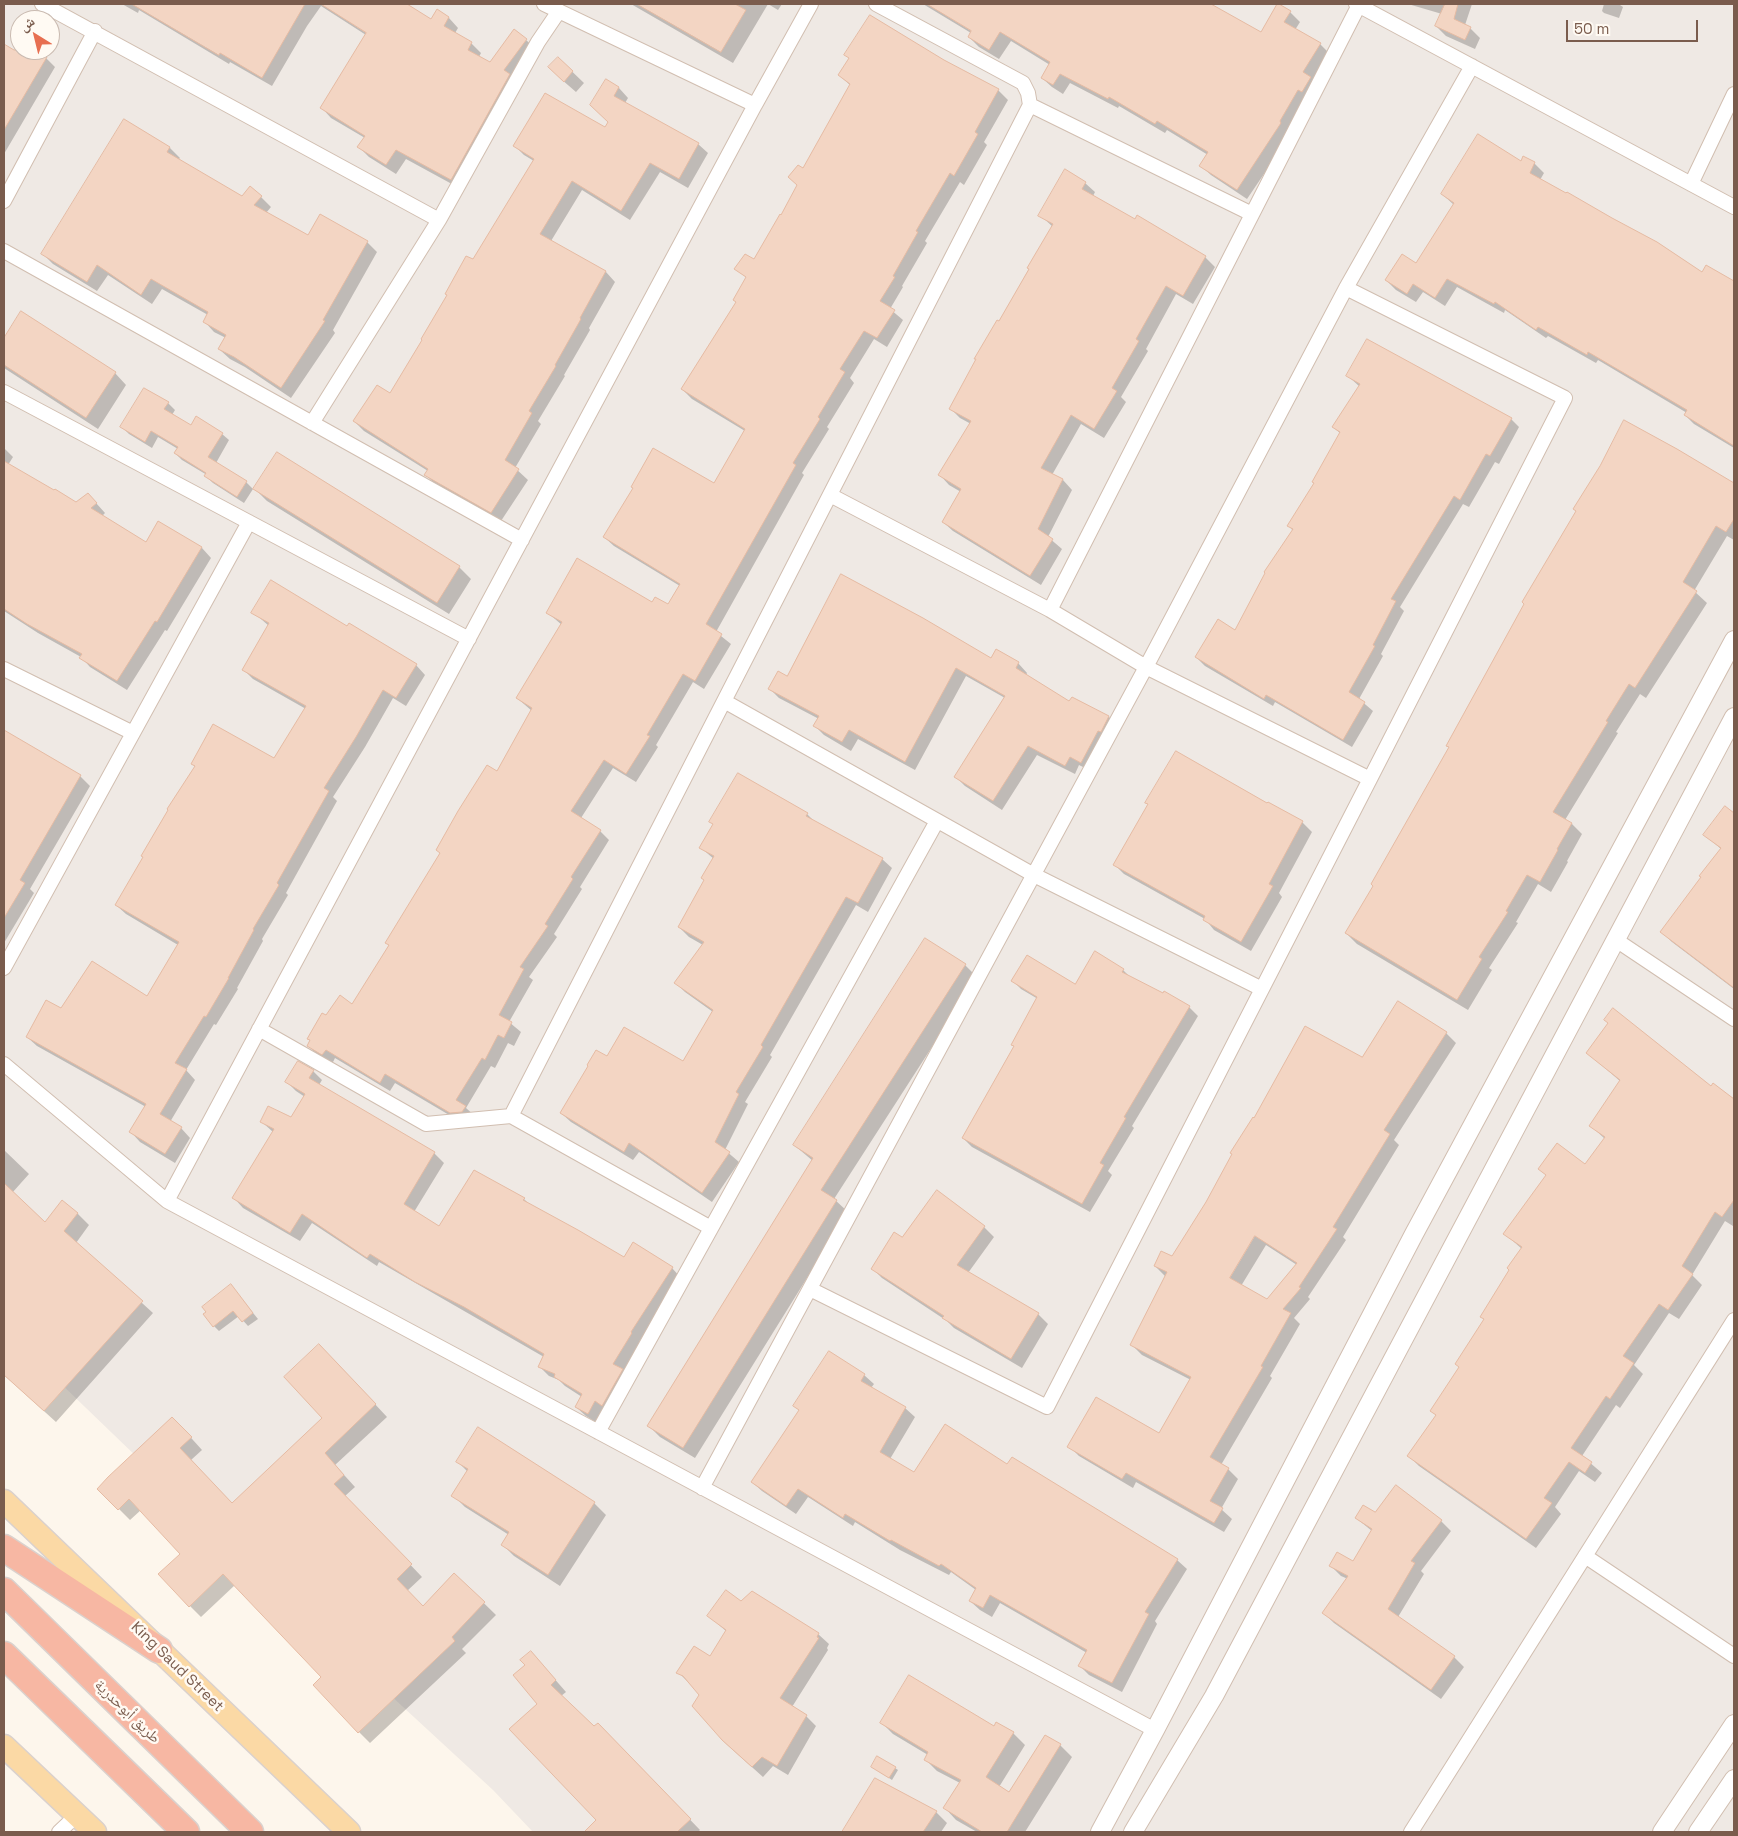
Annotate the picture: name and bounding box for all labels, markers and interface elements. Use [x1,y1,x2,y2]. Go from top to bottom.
north arrow [10,10,60,60]
scale bar [1568,10,1700,42]
text: ش [15,12,38,35]
text: 50 m [1574,19,1609,38]
street label: King Saud Street [127,1618,227,1716]
street label: طريق أبوحدرية [91,1676,163,1748]

